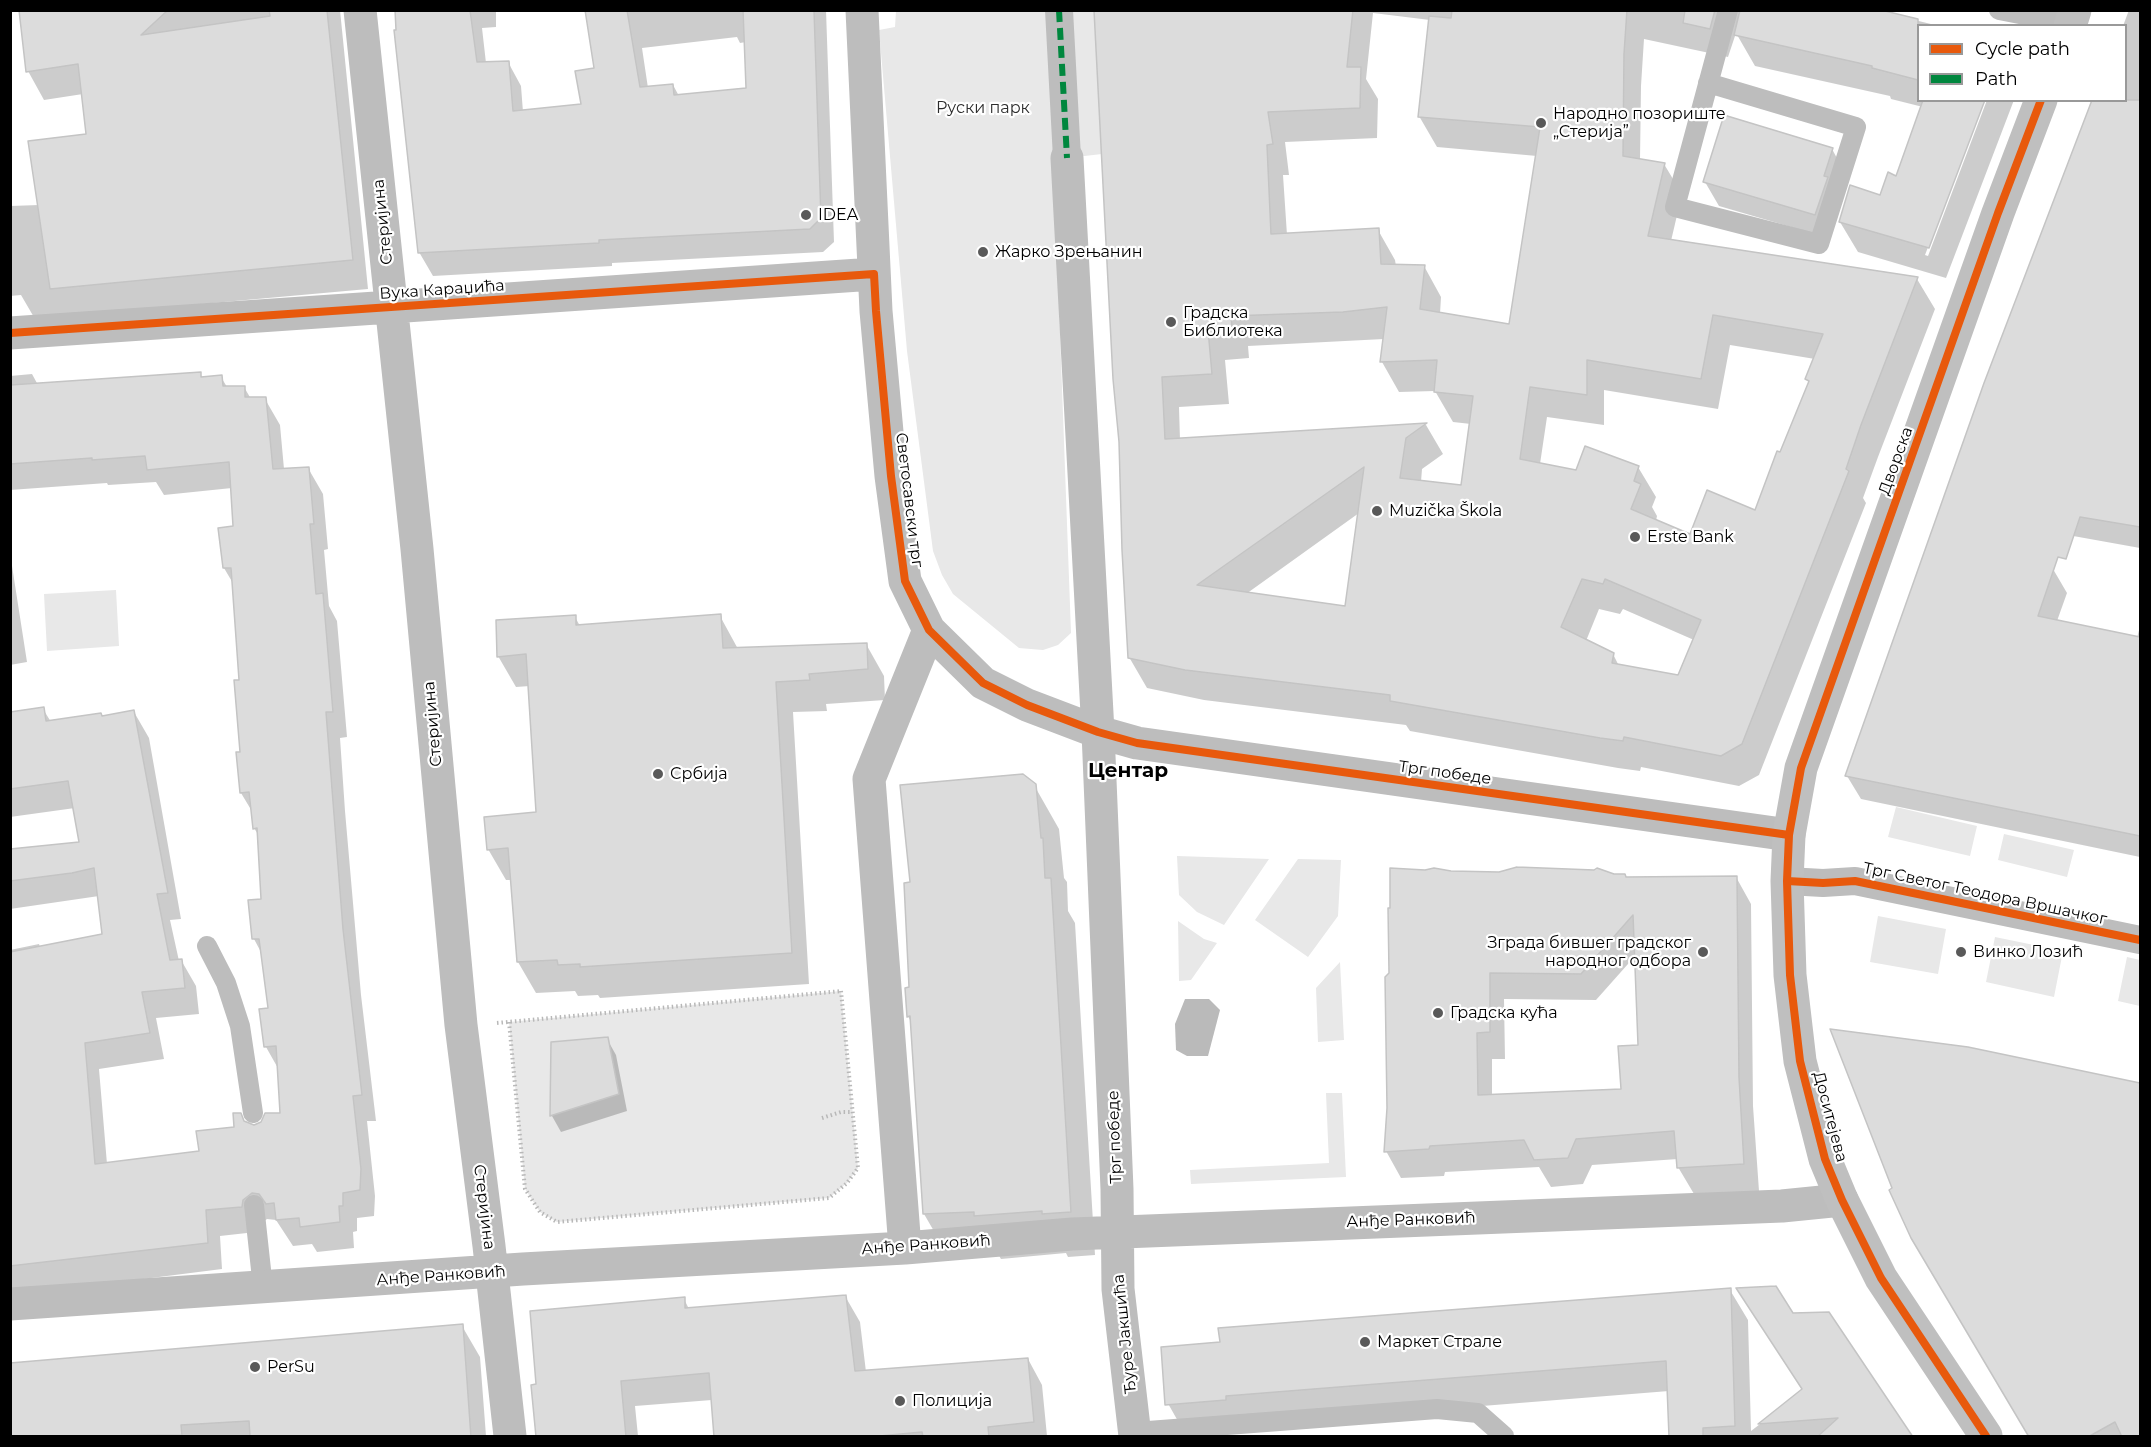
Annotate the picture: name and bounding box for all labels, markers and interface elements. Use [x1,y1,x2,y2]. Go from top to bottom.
legend [1917,24,2127,102]
text: Cycle path [1975,38,2070,60]
text: Path [1975,68,2018,90]
park label: Руски парк [936,98,1030,118]
place label: Народно позориште „Стерија” [1553,104,1726,142]
marker: Народно позориште „Стерија” [1534,116,1548,130]
street label: Стеријина [369,178,397,266]
place label: IDEA [818,205,858,225]
marker: IDEA [799,208,813,222]
place label: Жарко Зрењанин [995,242,1142,262]
marker: Жарко Зрењанин [976,245,990,259]
street label: Вука Караџића [379,276,505,304]
place label: Градска Библиотека [1183,303,1283,341]
marker: Градска Библиотека [1164,315,1178,329]
street label: Дворска [1875,424,1917,498]
street label: Светосавски трг [891,431,927,569]
place label: Muzička Škola [1389,501,1502,521]
marker: Muzička Škola [1370,504,1384,518]
place label: Erste Bank [1647,527,1734,547]
marker: Erste Bank [1628,530,1642,544]
street label: Стеријина [420,680,446,768]
street label: Трг победе [1397,757,1493,789]
district label: Центар [1088,759,1168,783]
place label: Србија [670,764,728,784]
marker: Србија [651,767,665,781]
street label: Трг Светог Теодора Вршачког [1861,859,2109,929]
place label: Зграда бившег градског народног одбора [1487,933,1691,971]
place label: Винко Лозић [1973,942,2083,962]
marker: Зграда бившег градског народног одбора [1696,945,1710,959]
marker: Винко Лозић [1954,945,1968,959]
place label: Градска кућа [1450,1003,1558,1023]
marker: Градска кућа [1431,1006,1445,1020]
street label: Доситејева [1809,1070,1851,1164]
street label: Трг победе [1104,1090,1126,1184]
street label: Стеријина [469,1163,499,1251]
street label: Анђе Ранковић [1346,1208,1476,1232]
street label: Анђе Ранковић [861,1231,991,1259]
street label: Анђе Ранковић [376,1262,506,1290]
street label: Ђуре Јакшића [1109,1273,1141,1395]
place label: Маркет Страле [1377,1332,1502,1352]
marker: Маркет Страле [1358,1335,1372,1349]
place label: PerSu [267,1357,315,1377]
marker: PerSu [248,1360,262,1374]
place label: Полицијa [912,1391,992,1411]
marker: Полицијa [893,1394,907,1408]

